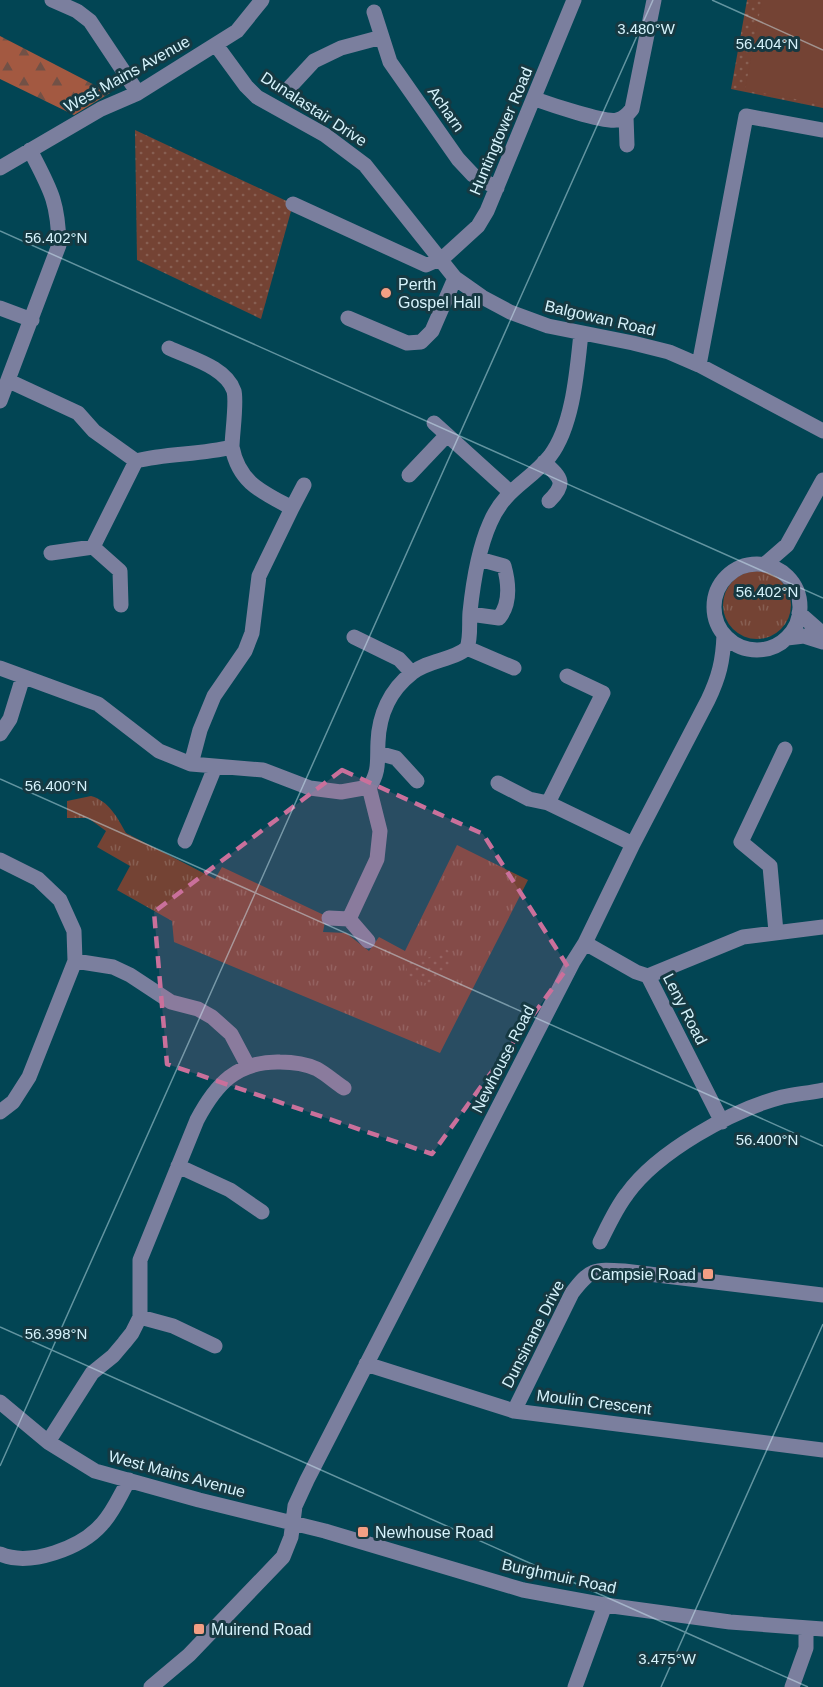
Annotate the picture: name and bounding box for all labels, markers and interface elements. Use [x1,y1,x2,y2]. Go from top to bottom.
text: 3.480°W [617,20,676,37]
street label: West Mains Avenue [61,32,193,116]
text: 56.404°N [736,35,798,52]
street label: Huntingtower Road [466,65,536,197]
street label: Dunalastair Drive [258,68,370,150]
street label: Acharn [424,83,468,135]
text: 56.402°N [25,229,87,246]
place label: Perth Gospel Hall [398,276,481,311]
marker: Perth Gospel Hall [379,286,393,300]
street label: Balgowan Road [543,297,657,339]
text: 56.402°N [736,583,798,600]
text: 56.400°N [25,777,87,794]
street label: Leny Road [660,971,710,1047]
street label: Newhouse Road [469,1002,537,1116]
text: 56.400°N [736,1131,798,1148]
place label: Campsie Road [590,1266,696,1283]
marker: Campsie Road [701,1267,715,1281]
street label: Dunsinane Drive [499,1277,567,1391]
text: 56.398°N [25,1325,87,1342]
street label: Moulin Crescent [536,1387,653,1418]
street label: West Mains Avenue [107,1448,247,1500]
place label: Newhouse Road [375,1524,493,1541]
marker: Newhouse Road [356,1525,370,1539]
street label: Burghmuir Road [500,1556,618,1596]
place label: Muirend Road [211,1621,312,1638]
marker: Muirend Road [192,1622,206,1636]
text: 3.475°W [638,1650,697,1667]

